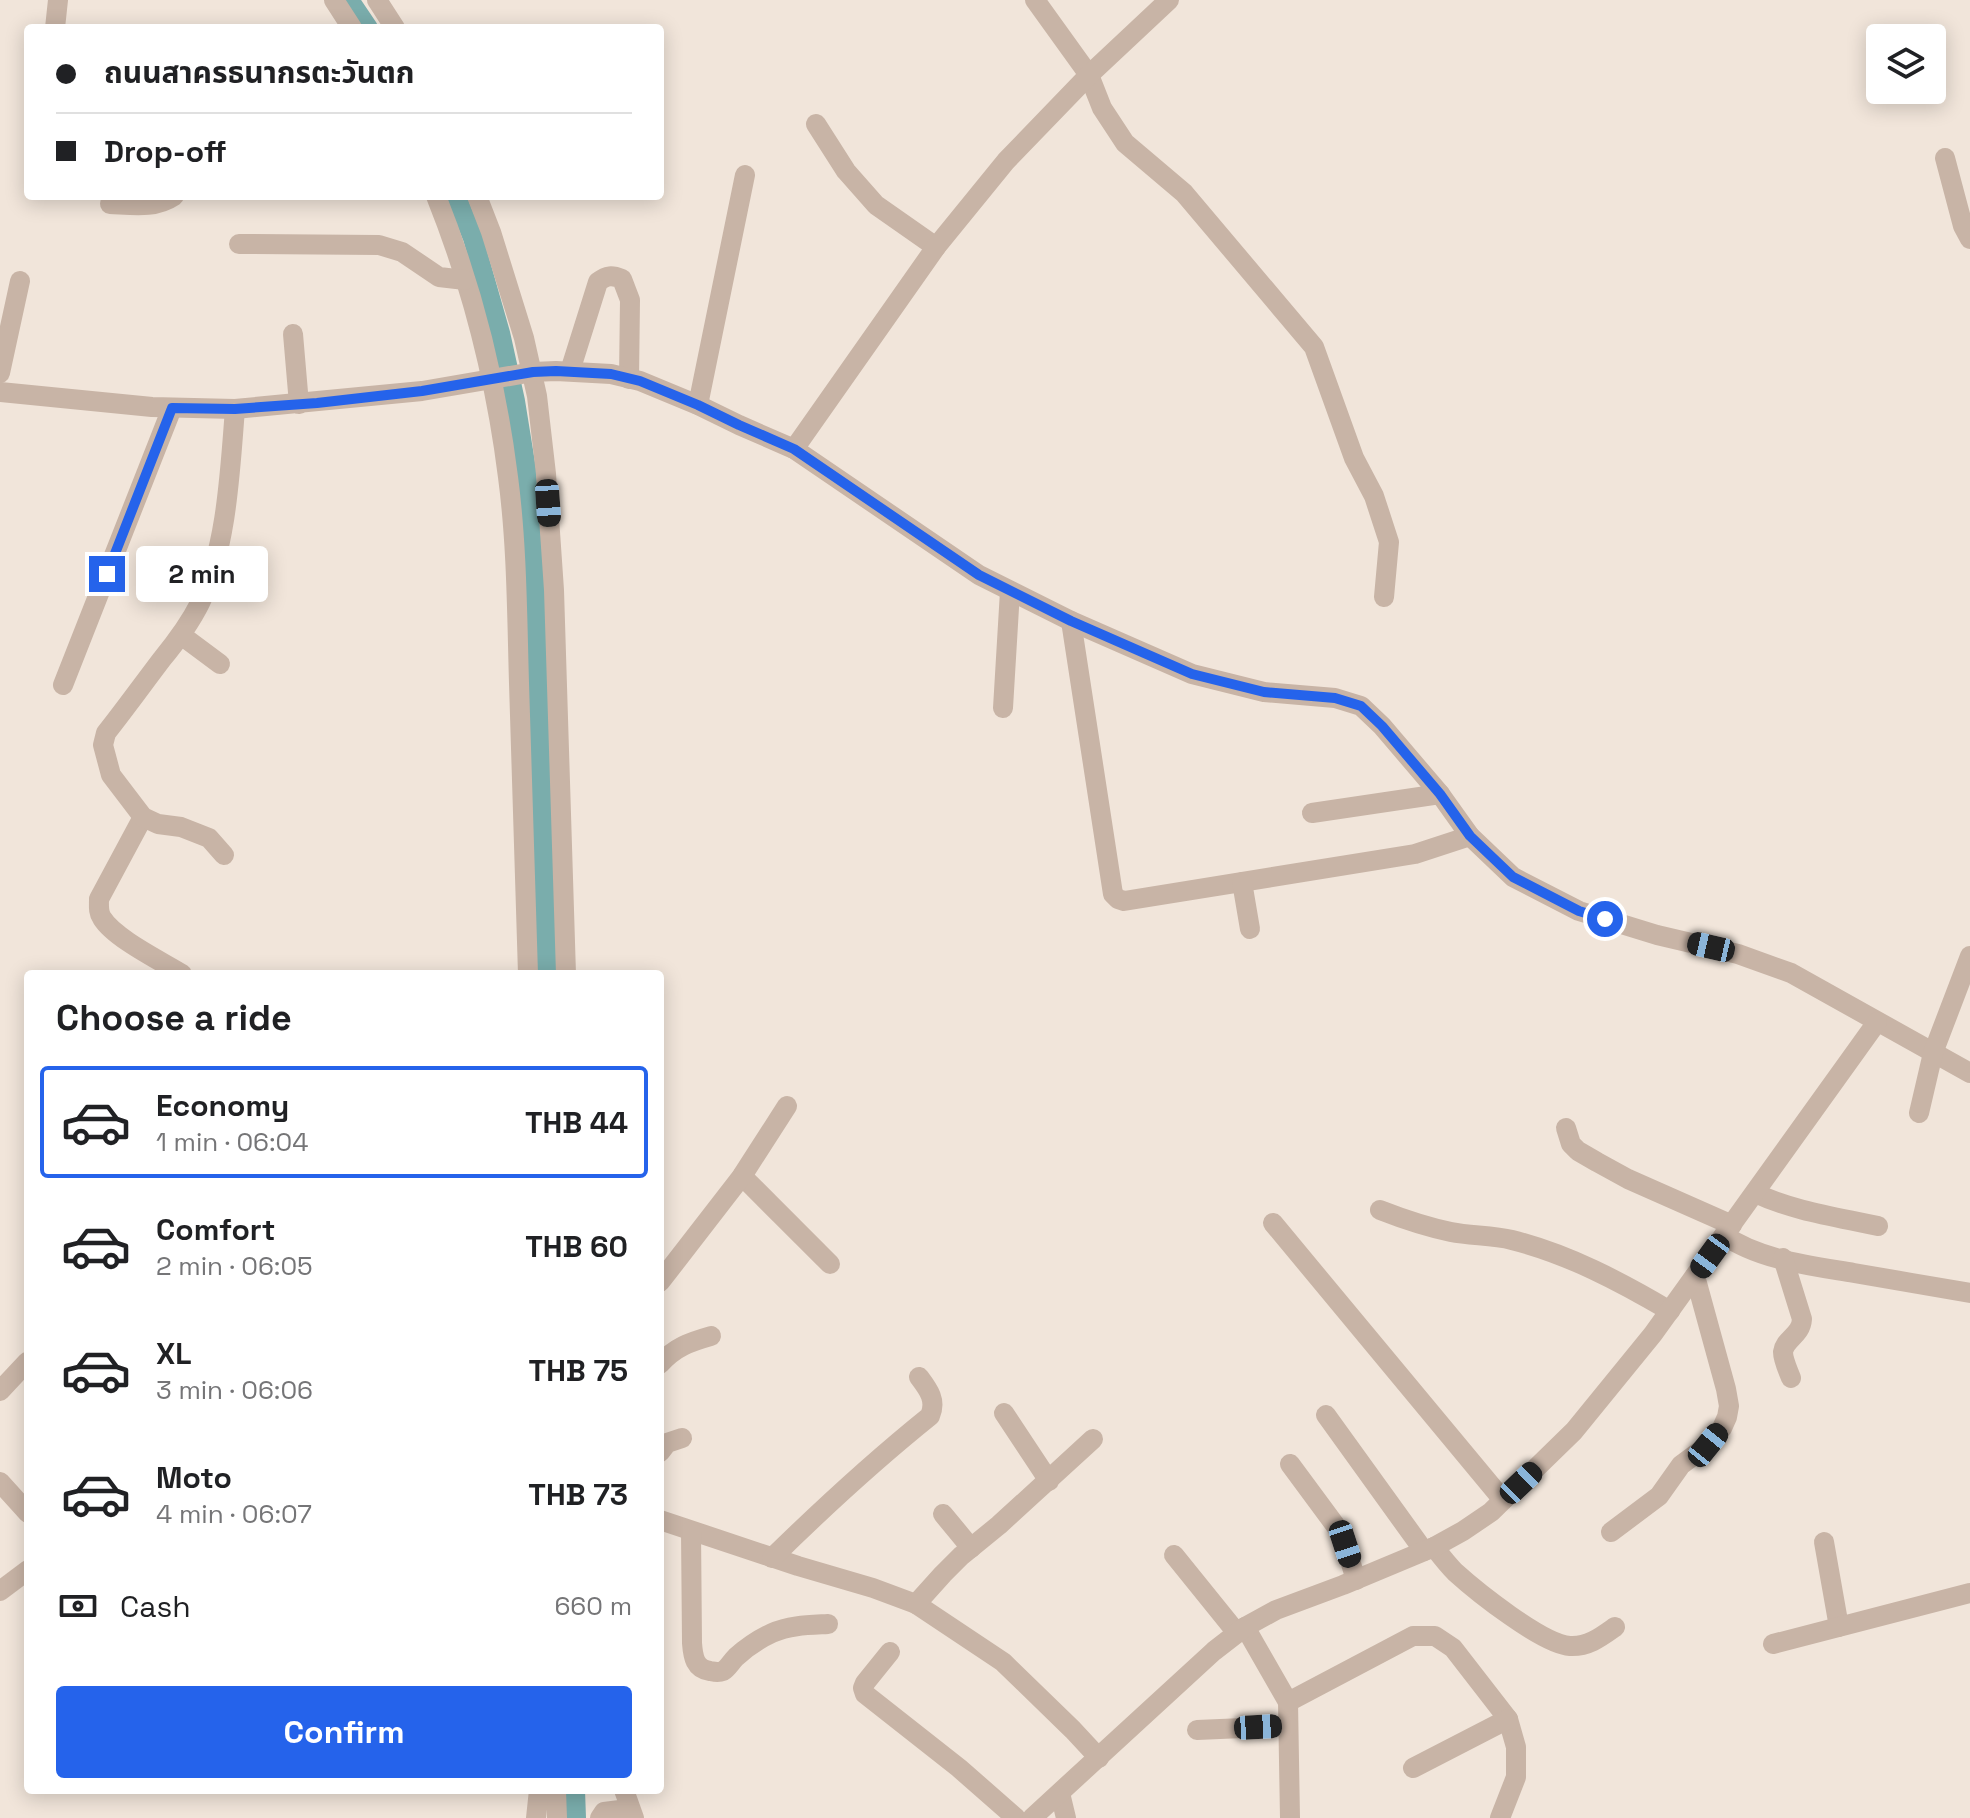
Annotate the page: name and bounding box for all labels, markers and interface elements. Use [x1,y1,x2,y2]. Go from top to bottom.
map controls [1866,24,1946,104]
button: layers [1866,24,1946,104]
text: ถนนสาครธนากรตะวันตก [104,53,415,92]
text: Drop-off [104,132,227,171]
car [534,478,562,528]
callout: 2 min [135,546,267,602]
route end [89,556,125,592]
text: 2 min [168,557,236,591]
route start [1587,901,1623,937]
car [1685,930,1737,964]
text: Choose a ride [56,995,292,1041]
icon: car [60,1086,132,1158]
text: Economy [156,1086,289,1125]
text: THB 44 [525,1103,628,1142]
text: 1 min · 06:04 [156,1125,309,1159]
icon: car [60,1210,132,1282]
text: Comfort [156,1210,275,1249]
text: THB 60 [525,1227,628,1266]
car [1686,1230,1734,1282]
text: 2 min · 06:05 [156,1249,313,1283]
icon: car [60,1334,132,1406]
text: XL [156,1334,192,1373]
text: THB 75 [529,1351,628,1390]
text: 3 min · 06:06 [156,1373,313,1407]
car [1684,1419,1732,1471]
icon: car [60,1458,132,1530]
text: Moto [156,1458,232,1497]
car [1495,1458,1547,1508]
text: THB 73 [528,1475,628,1514]
text: 4 min · 06:07 [156,1497,312,1531]
car [1326,1517,1364,1571]
icon: cash [56,1584,100,1628]
text: Cash [120,1587,191,1626]
text: 660 m [554,1589,632,1623]
button: Confirm [56,1686,632,1778]
car [1233,1714,1283,1740]

